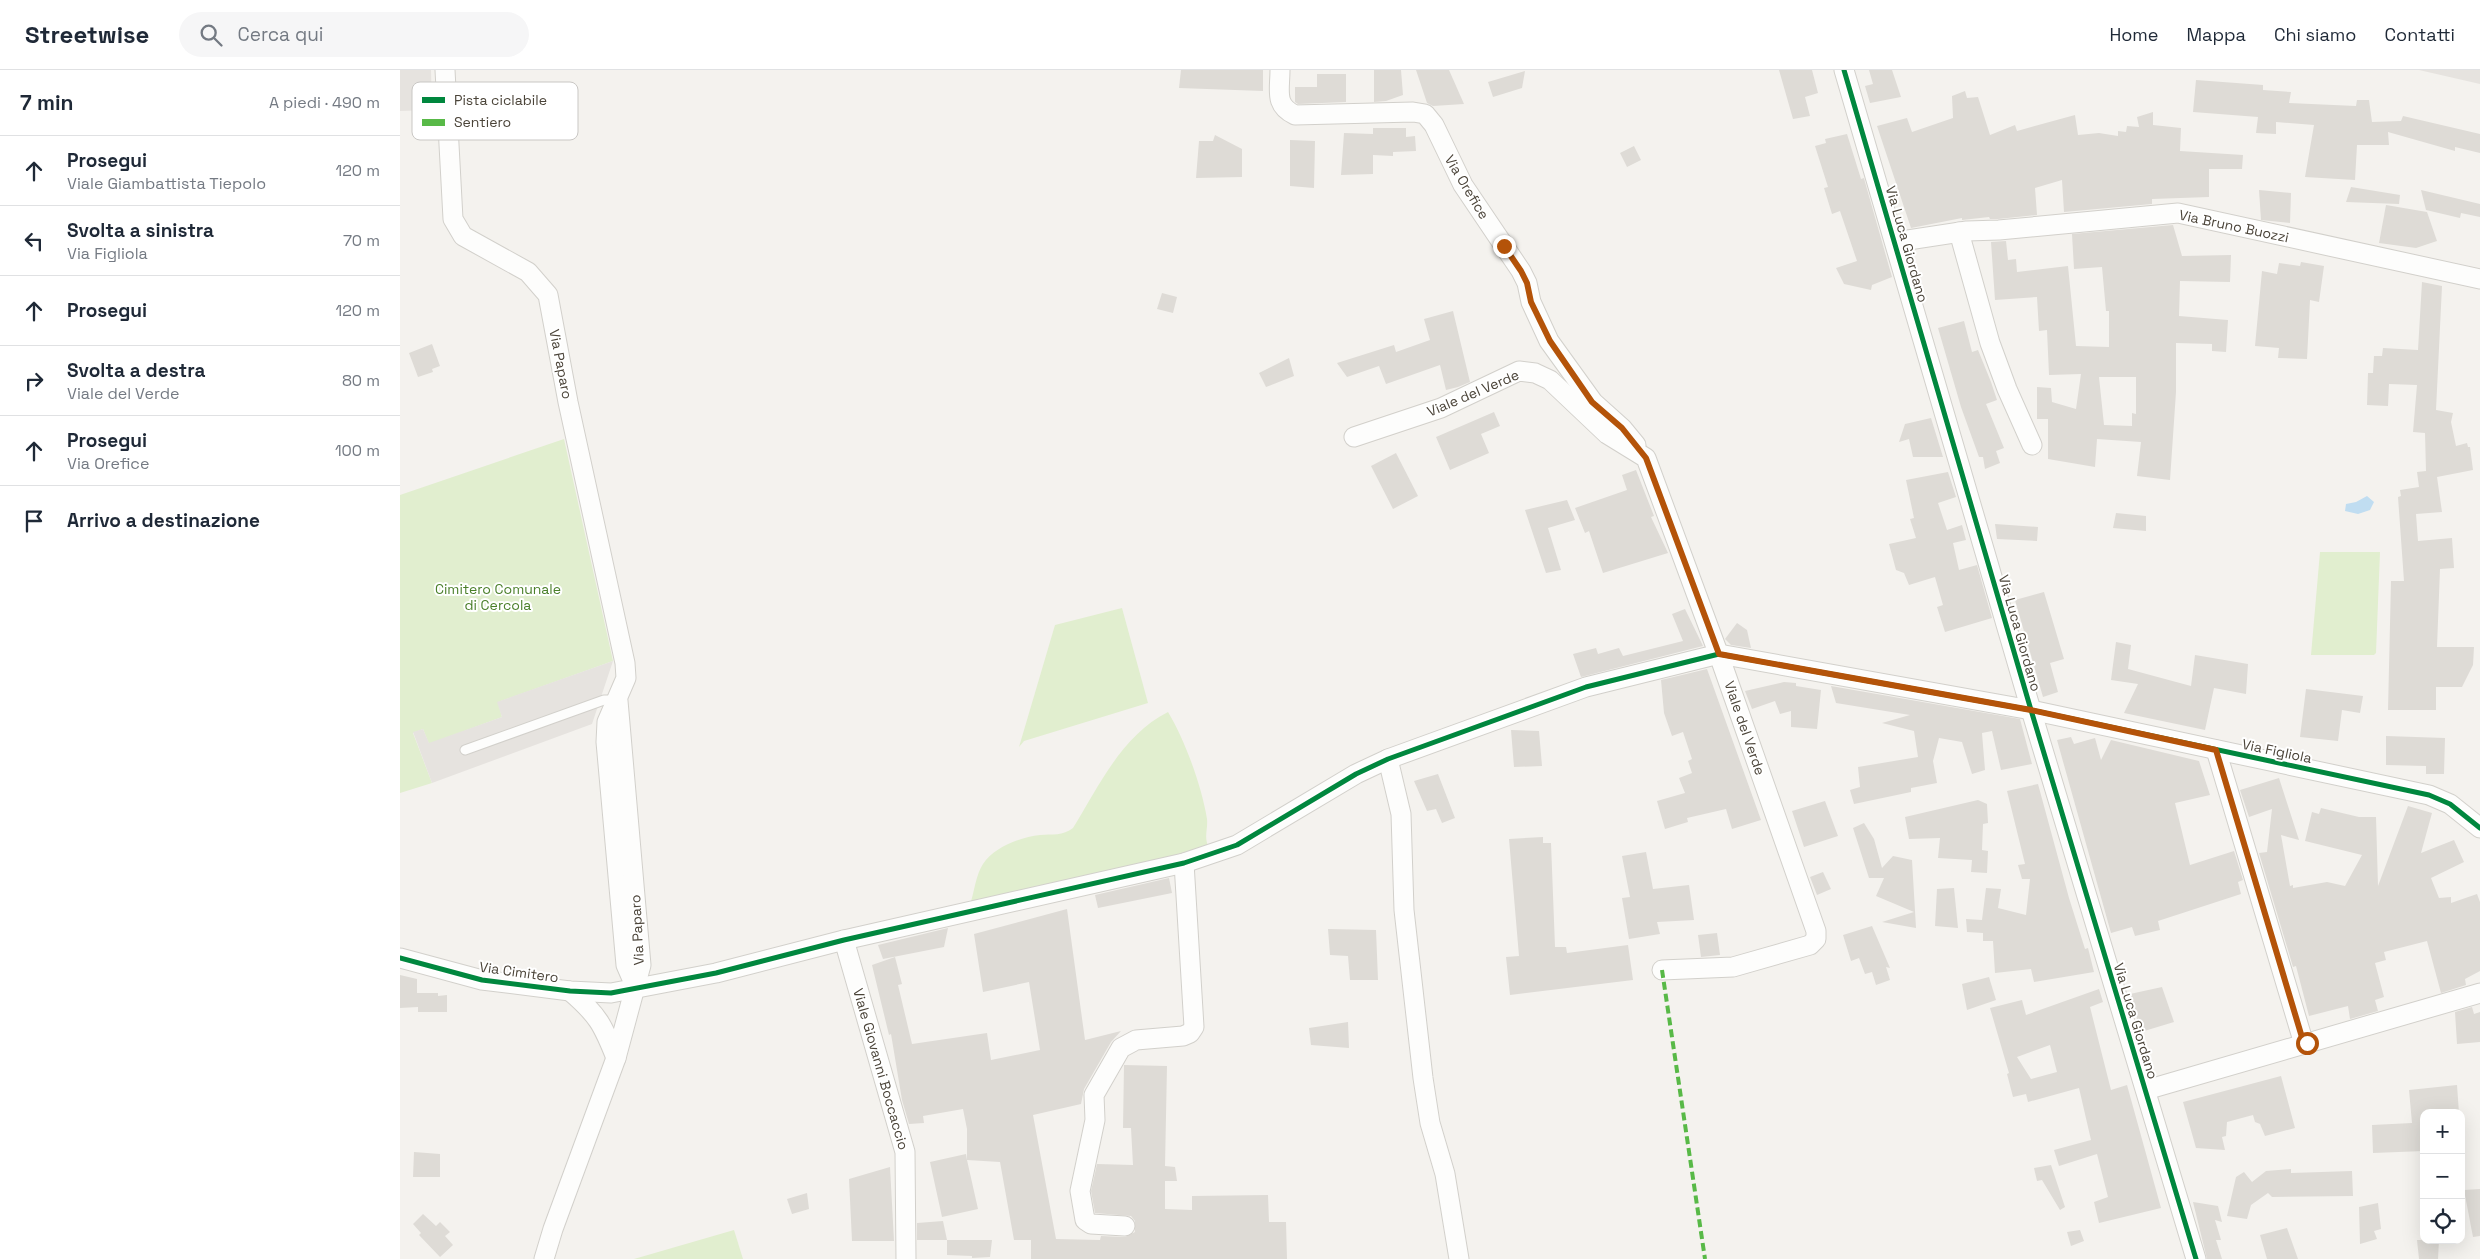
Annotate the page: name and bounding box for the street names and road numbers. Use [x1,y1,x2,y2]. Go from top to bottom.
street label: Via Orefice [1441,151,1493,223]
street label: Via Luca Giordano [1882,184,1932,304]
street label: Via Bruno Buozzi [2177,206,2291,246]
street label: Via Paparo [545,328,577,400]
street label: Viale del Verde [1424,365,1522,421]
street label: Via Luca Giordano [1995,573,2045,693]
street label: Viale del Verde [1720,679,1770,777]
street label: Via Figliola [2241,735,2313,767]
street label: Via Paparo [626,894,648,966]
street label: Via Cimitero [478,958,560,986]
street label: Via Luca Giordano [2110,961,2162,1081]
street label: Viale Giovanni Boccaccio [849,986,913,1152]

